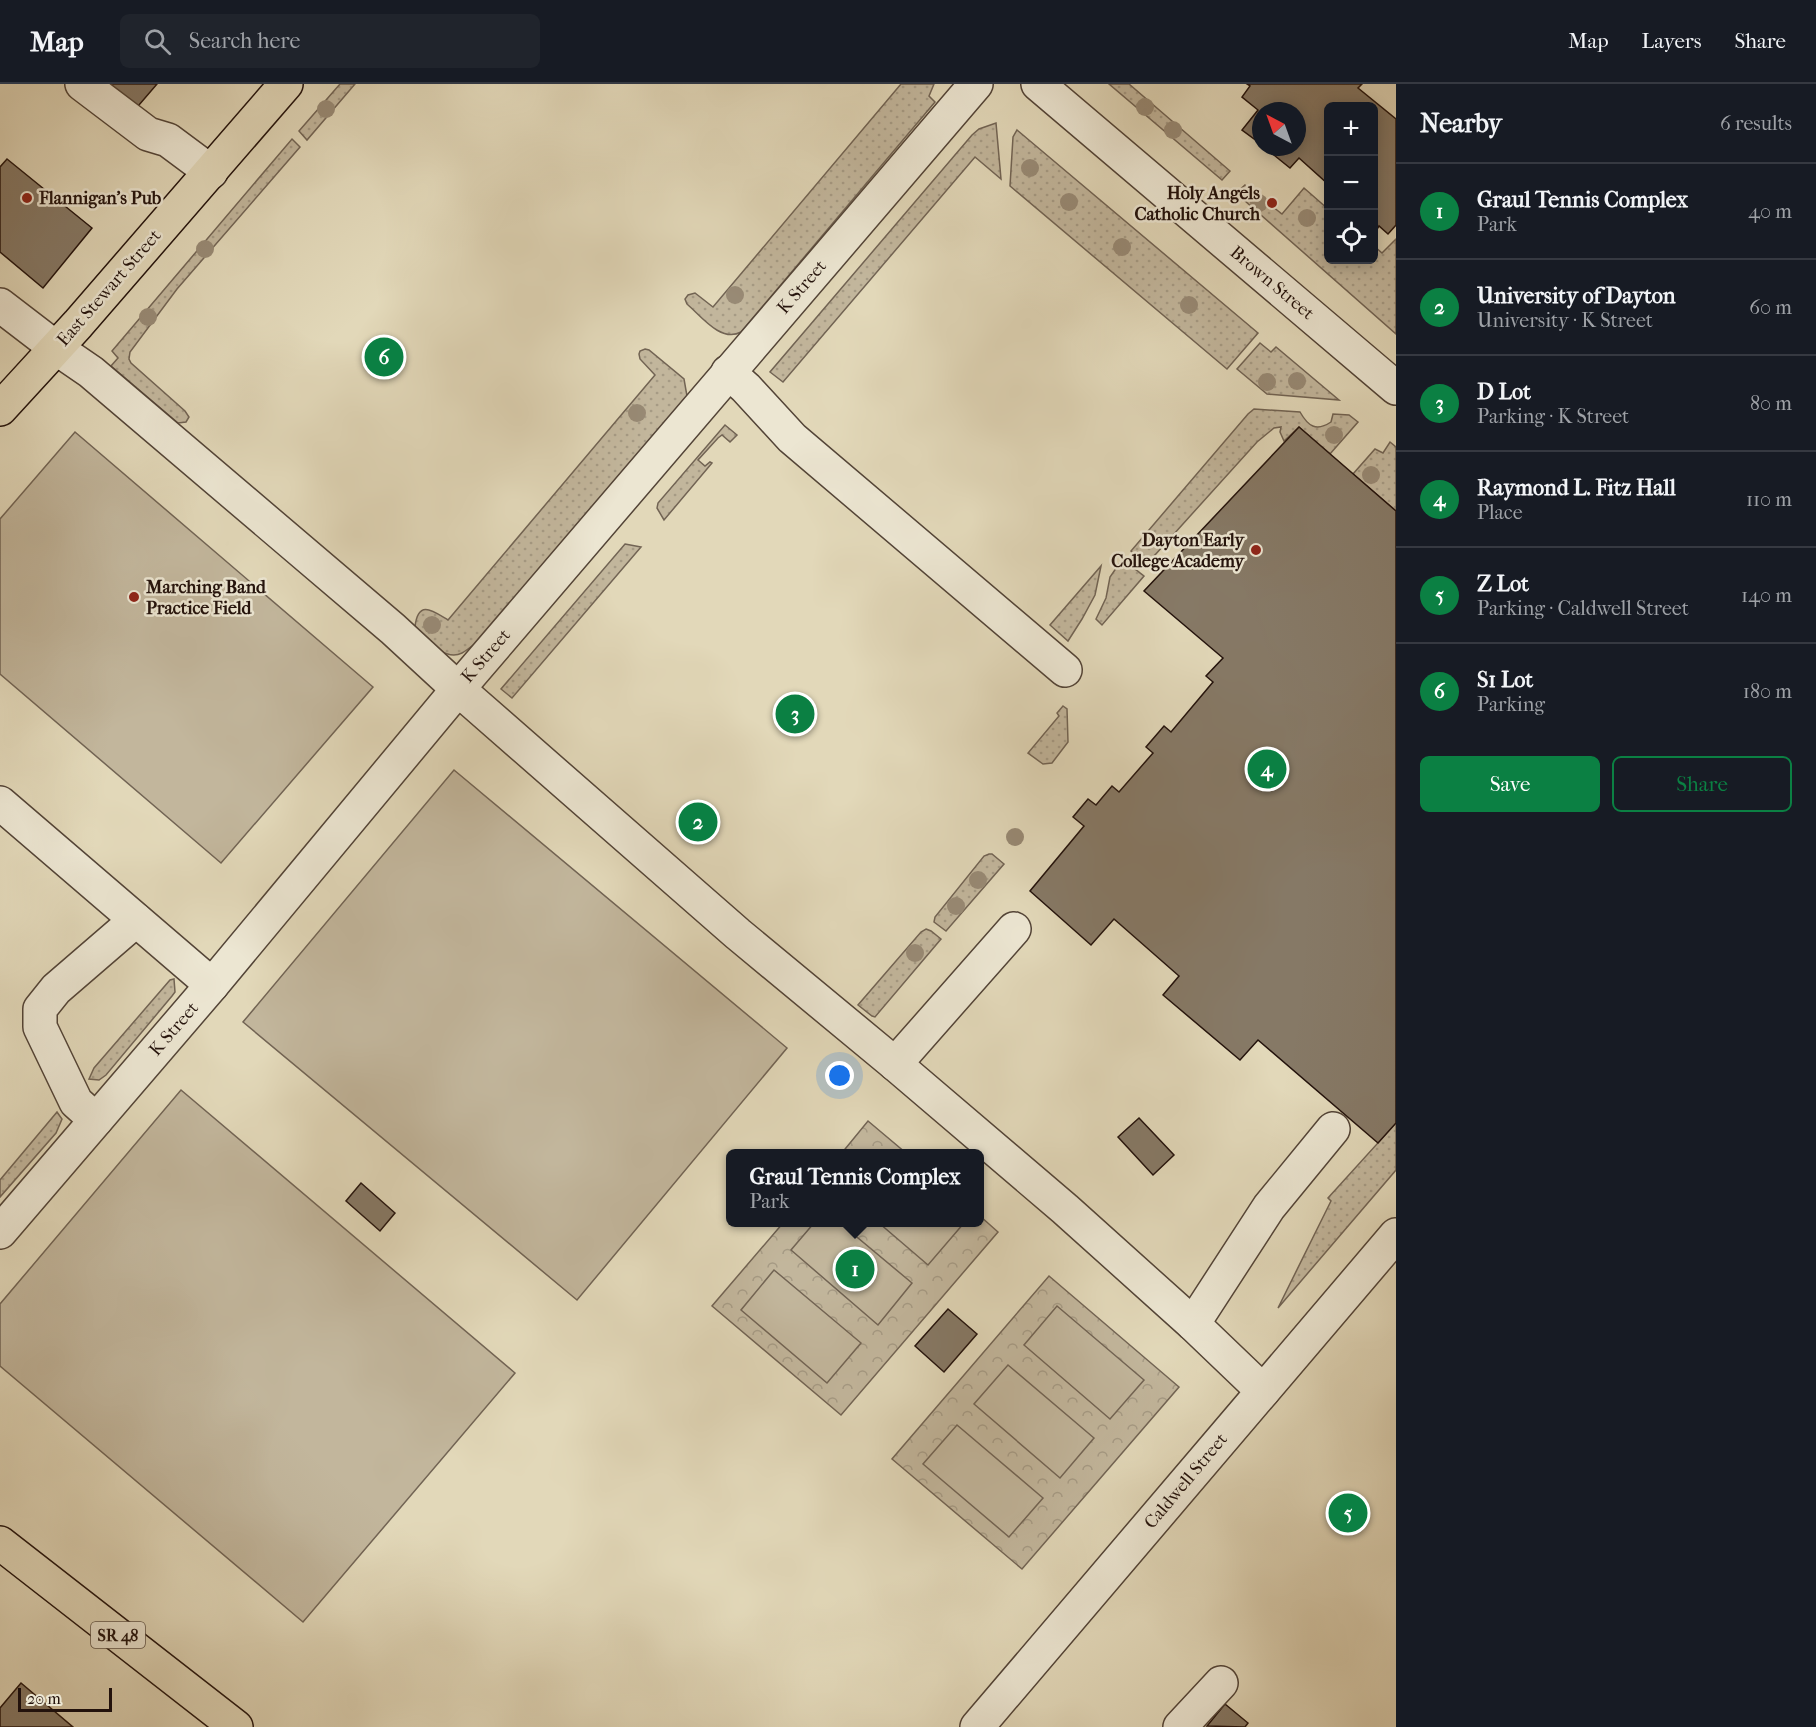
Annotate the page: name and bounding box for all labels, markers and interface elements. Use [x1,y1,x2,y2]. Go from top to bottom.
search box [120,14,540,68]
text: Map [30,25,84,58]
icon: search [141,25,174,58]
text: Search here [189,28,300,54]
text: Map [1568,29,1609,53]
text: Layers [1642,29,1701,53]
text: Share [1734,29,1786,53]
north arrow [1252,102,1306,156]
map controls [1324,102,1378,264]
button: + [1324,102,1378,156]
text: Nearby [1420,108,1502,139]
text: 6 results [1720,112,1792,135]
button: − [1324,156,1378,210]
place label: Holy Angels Catholic Church [1134,183,1261,225]
text: Graul Tennis Complex [1477,187,1688,213]
place label: Flannigan’s Pub [38,188,162,209]
marker: Flannigan’s Pub [20,191,34,205]
marker: Holy Angels Catholic Church [1265,196,1279,210]
text: 1 [1436,200,1443,223]
text: 40 m [1748,200,1792,223]
button: locate [1324,210,1378,264]
text: Park [1477,213,1517,236]
street label: East Stewart Street [53,225,166,351]
street label: Brown Street [1226,242,1319,325]
street label: K Street [773,255,831,318]
text: University of Dayton [1477,283,1676,309]
text: 2 [1434,296,1445,319]
text: 60 m [1749,296,1792,319]
text: University · K Street [1477,309,1653,332]
pin: 6 [364,334,404,380]
text: D Lot [1477,379,1531,405]
text: 3 [1435,392,1444,415]
text: 80 m [1750,392,1792,415]
text: Parking · K Street [1477,405,1629,428]
text: Raymond L. Fitz Hall [1477,475,1676,501]
text: 4 [1434,488,1445,511]
text: 110 m [1746,488,1792,511]
text: Place [1477,501,1523,524]
place label: Dayton Early College Academy [1111,530,1245,572]
marker: Dayton Early College Academy [1249,543,1263,557]
text: Z Lot [1477,571,1529,597]
place label: Marching Band Practice Field [145,577,267,619]
text: 5 [1435,584,1444,607]
text: 140 m [1741,584,1792,607]
marker: Marching Band Practice Field [127,590,141,604]
text: Parking · Caldwell Street [1477,597,1689,620]
street label: K Street [457,624,515,687]
text: S1 Lot [1477,667,1533,693]
text: 6 [1434,680,1445,703]
text: 180 m [1743,680,1792,703]
pin: 3 [776,692,814,736]
text: Parking [1477,693,1545,716]
pin: 4 [1248,746,1286,792]
button: Save [1420,756,1600,812]
button: Share [1612,756,1792,812]
pin: 2 [678,800,718,844]
street label: K Street [145,997,203,1060]
your location [825,1061,854,1090]
popup [726,1149,984,1227]
text: Graul Tennis Complex [749,1164,961,1190]
text: Park [749,1190,789,1213]
pin: 1 [836,1246,874,1292]
street label: Caldwell Street [1140,1429,1232,1533]
pin: 5 [1328,1490,1368,1536]
road number: SR 48 [91,1622,145,1648]
scale bar [18,1685,112,1712]
text: 20 m [27,1689,61,1708]

